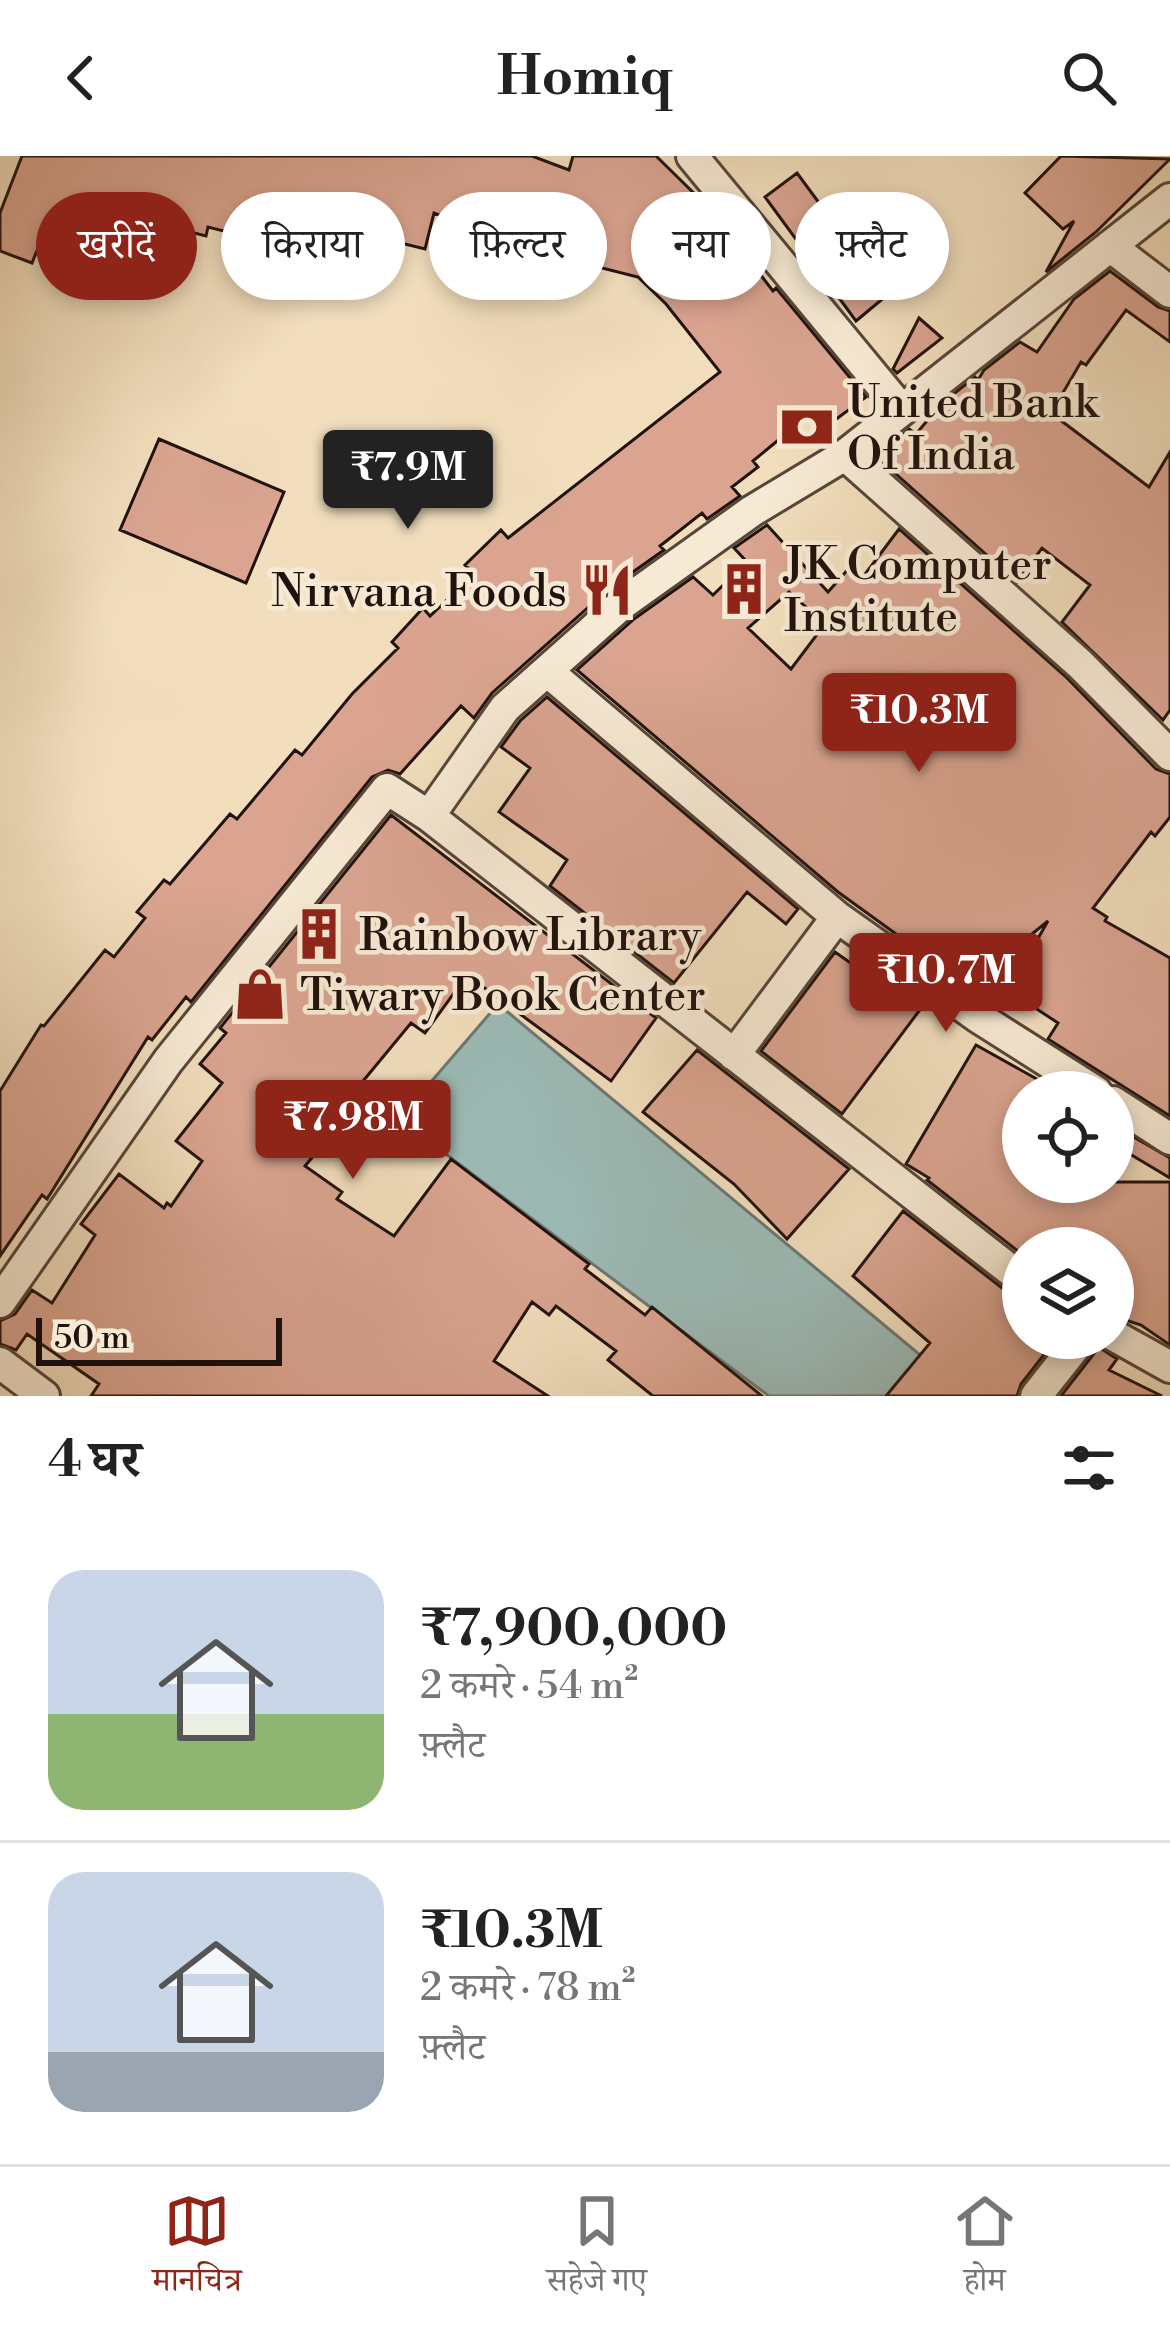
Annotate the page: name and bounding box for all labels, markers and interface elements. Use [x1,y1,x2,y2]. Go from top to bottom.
text: Homiq [497,44,673,112]
icon: back [48,45,114,111]
icon: search [1056,45,1122,111]
chip: खरीदें [36,192,197,300]
chip: किराया [221,192,405,300]
chip: फ़िल्टर [429,192,607,300]
chip: नया [631,192,771,300]
chip: फ़्लैट [795,192,949,300]
place label: United Bank Of India [847,375,1101,484]
bank icon: United Bank Of India [778,398,836,456]
pin: ₹7.9M [324,430,492,532]
text: ₹7.9M [350,444,466,493]
place label: JK Computer Institute [782,537,1052,646]
building icon: JK Computer Institute [715,560,773,618]
restaurant icon: Nirvana Foods [578,561,636,619]
place label: Nirvana Foods [271,564,567,621]
pin: ₹10.3M [821,673,1017,775]
text: ₹10.3M [849,687,989,736]
building icon: Rainbow Library [290,905,348,963]
place label: Rainbow Library [359,908,702,965]
pin: ₹10.7M [848,933,1044,1035]
text: ₹10.7M [876,947,1016,996]
shop icon: Tiwary Book Center [231,965,289,1023]
place label: Tiwary Book Center [300,968,706,1025]
map controls [1002,1071,1134,1359]
button: locate [1002,1071,1134,1203]
pin: ₹7.98M [255,1080,451,1182]
text: ₹7.98M [283,1094,423,1143]
button: layers [1002,1227,1134,1359]
scale bar [36,1312,282,1365]
text: 50 m [54,1318,130,1359]
text: 4 घर [48,1429,141,1493]
icon: filters [1056,1435,1122,1501]
text: ₹7,900,000 [420,1598,727,1662]
icon: home [144,1618,288,1762]
text: 2 कमरे · 54 m² [420,1662,638,1711]
text: फ़्लैट [420,1722,485,1771]
text: ₹10.3M [420,1900,603,1964]
icon: home [144,1920,288,2064]
text: 2 कमरे · 78 m² [420,1964,635,2013]
text: फ़्लैट [420,2024,485,2073]
tab: मानचित्र [152,2188,242,2312]
tab: सहेजे गए [546,2188,647,2312]
tab: होम [952,2188,1018,2312]

